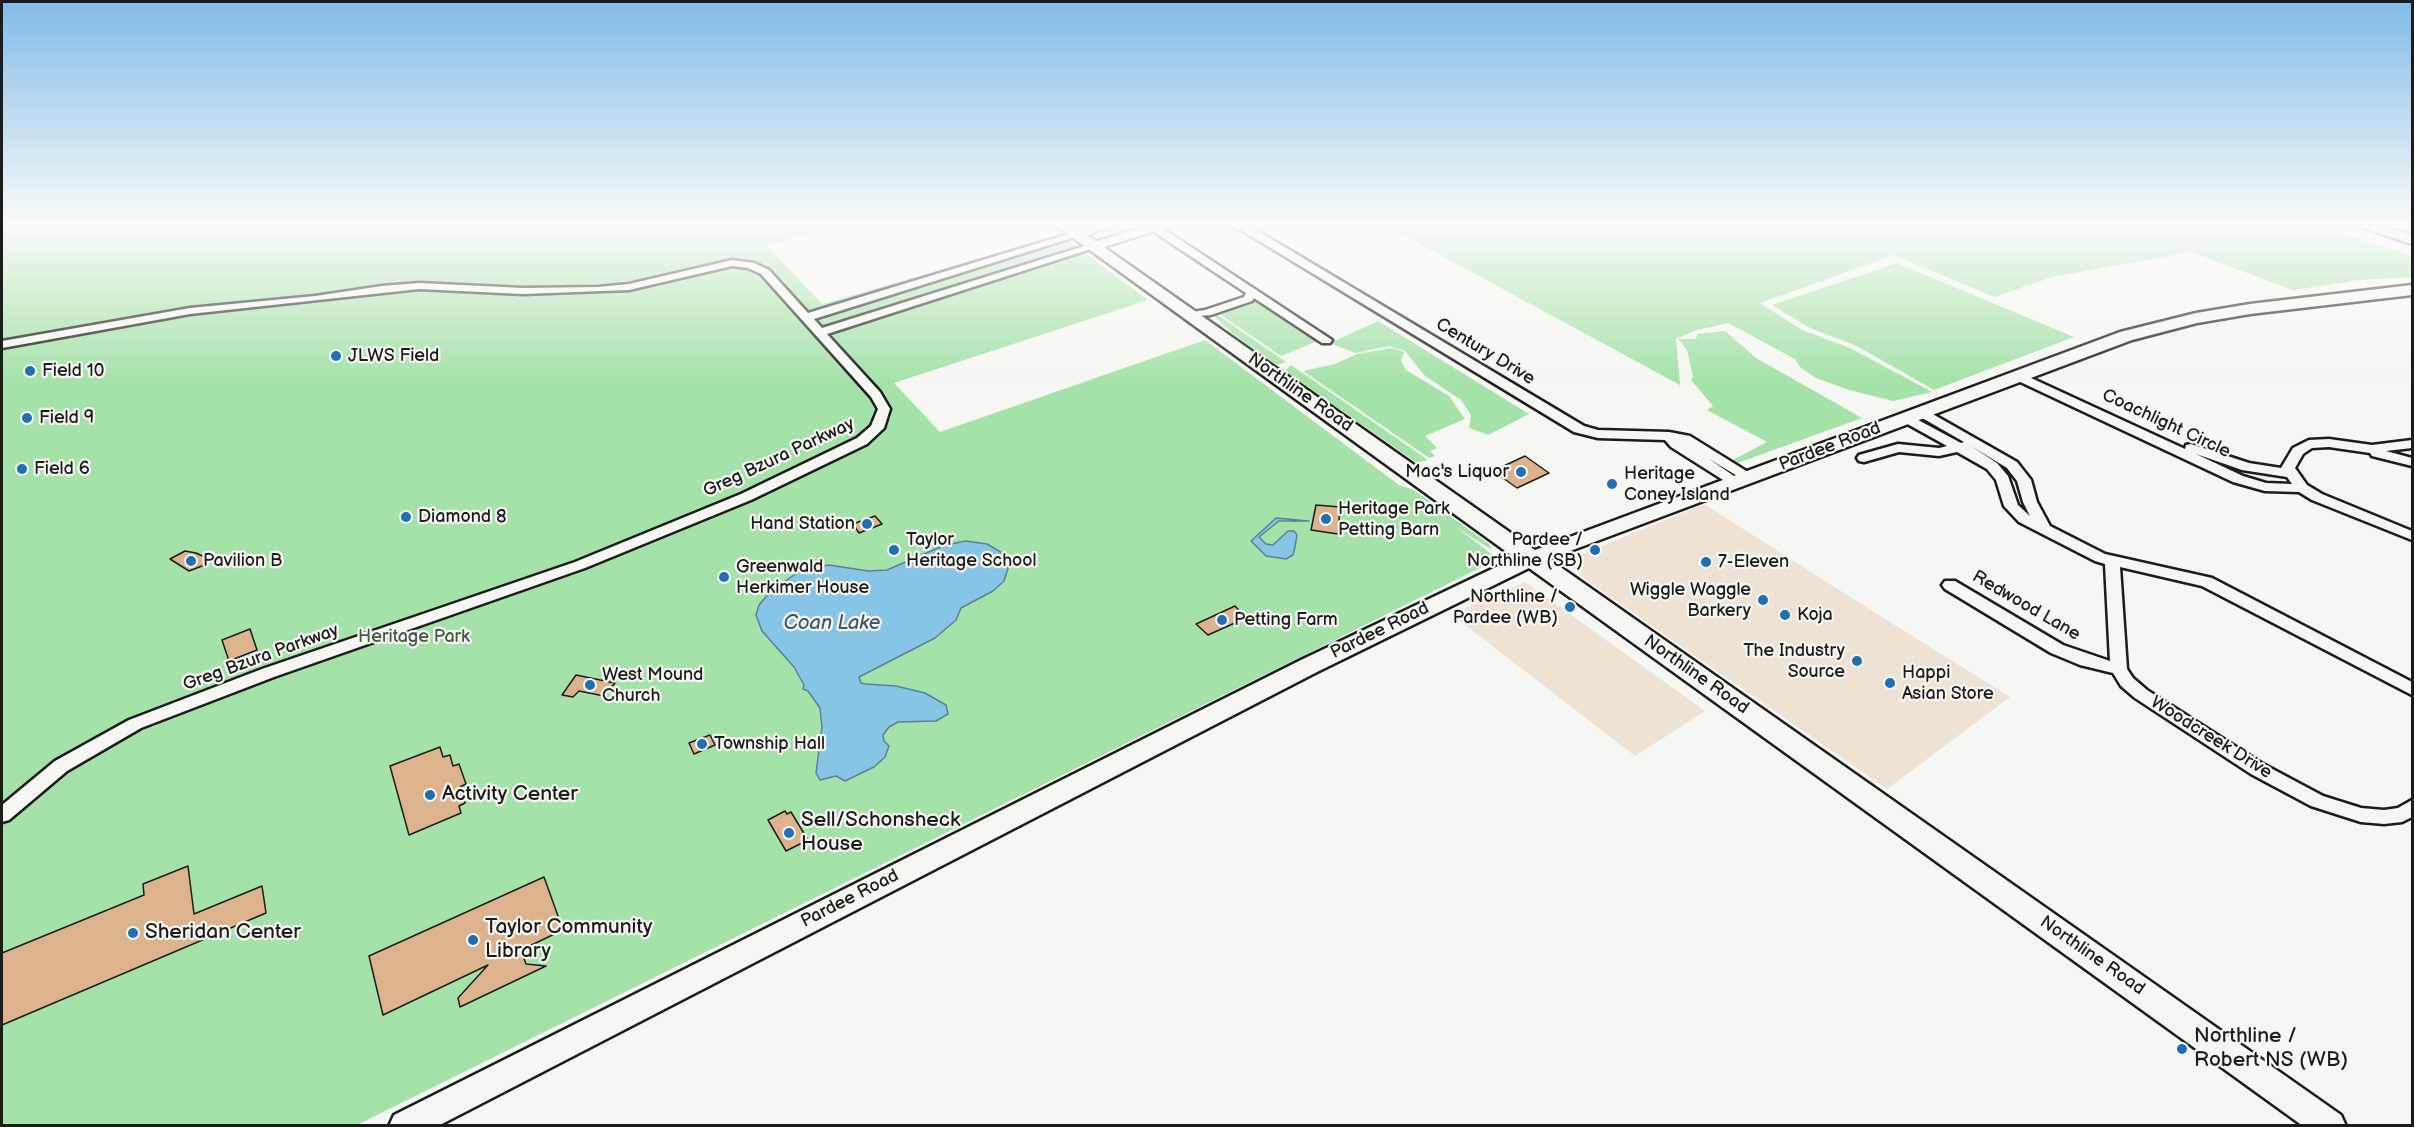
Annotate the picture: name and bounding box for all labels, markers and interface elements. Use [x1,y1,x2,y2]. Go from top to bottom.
street label: Century Drive [1432,314,1538,390]
place label: JLWS Field [348,345,439,367]
marker: JLWS Field [329,349,343,363]
street label: Northline Road [1243,349,1357,437]
place label: Field 10 [42,360,104,382]
marker: Field 10 [23,364,37,378]
street label: Coachlight Circle [2098,385,2234,463]
place label: Field 9 [39,407,94,429]
marker: Field 9 [20,411,34,425]
street label: Greg Bzura Parkway [700,414,858,502]
street label: Pardee Road [1776,418,1884,476]
place label: Field 6 [34,458,90,480]
place label: Mac's Liquor [1405,461,1509,483]
marker: Field 6 [15,462,29,476]
place label: Heritage Coney Island [1624,463,1730,506]
marker: Mac's Liquor [1514,465,1528,479]
marker: Heritage Coney Island [1605,477,1619,491]
place label: Heritage Park Petting Barn [1338,498,1450,540]
place label: Diamond 8 [418,506,506,528]
marker: Diamond 8 [399,510,413,524]
marker: Heritage Park Petting Barn [1319,512,1333,526]
place label: Hand Station [750,513,855,535]
marker: Hand Station [860,517,874,531]
place label: Taylor Heritage School [906,529,1037,572]
place label: Pardee / Northline (SB) [1467,529,1583,572]
marker: Taylor Heritage School [887,543,901,557]
marker: Pardee / Northline (SB) [1588,543,1602,557]
place label: Pavilion B [203,550,282,572]
place label: 7-Eleven [1718,551,1789,573]
marker: Pavilion B [184,554,198,568]
marker: 7-Eleven [1699,555,1713,569]
place label: Greenwald Herkimer House [736,556,869,598]
street label: Redwood Lane [1968,566,2084,646]
marker: Greenwald Herkimer House [717,570,731,584]
place label: Wiggle Waggle Barkery [1630,579,1751,622]
place label: Northline / Pardee (WB) [1453,586,1558,628]
marker: Wiggle Waggle Barkery [1756,593,1770,607]
street label: Pardee Road [1327,598,1433,664]
marker: Northline / Pardee (WB) [1563,600,1577,614]
place label: Koja [1797,604,1833,626]
marker: Koja [1778,608,1792,622]
place label: Petting Farm [1234,609,1338,631]
water label: Coan Lake [784,612,880,636]
marker: Petting Farm [1215,613,1229,627]
street label: Greg Bzura Parkway [180,620,342,696]
park label: Heritage Park [358,626,470,648]
street label: Northline Road [1639,631,1753,719]
place label: The Industry Source [1743,640,1845,682]
marker: The Industry Source [1850,654,1864,668]
place label: Happi Asian Store [1902,662,1994,704]
place label: West Mound Church [602,664,703,706]
marker: Happi Asian Store [1883,676,1897,690]
marker: West Mound Church [583,678,597,692]
street label: Woodcreek Drive [2146,692,2276,784]
place label: Township Hall [714,733,825,755]
marker: Township Hall [695,737,709,751]
place label: Activity Center [442,782,578,808]
marker: Activity Center [423,788,437,802]
place label: Sell/Schonsheck House [801,808,960,858]
marker: Sell/Schonsheck House [782,826,796,840]
street label: Pardee Road [797,865,903,933]
street label: Northline Road [2035,912,2149,1000]
place label: Taylor Community Library [485,915,652,965]
place label: Sheridan Center [145,920,301,946]
marker: Sheridan Center [126,926,140,940]
marker: Taylor Community Library [466,933,480,947]
place label: Northline / Robert NS (WB) [2194,1024,2348,1074]
marker: Northline / Robert NS (WB) [2175,1042,2189,1056]

